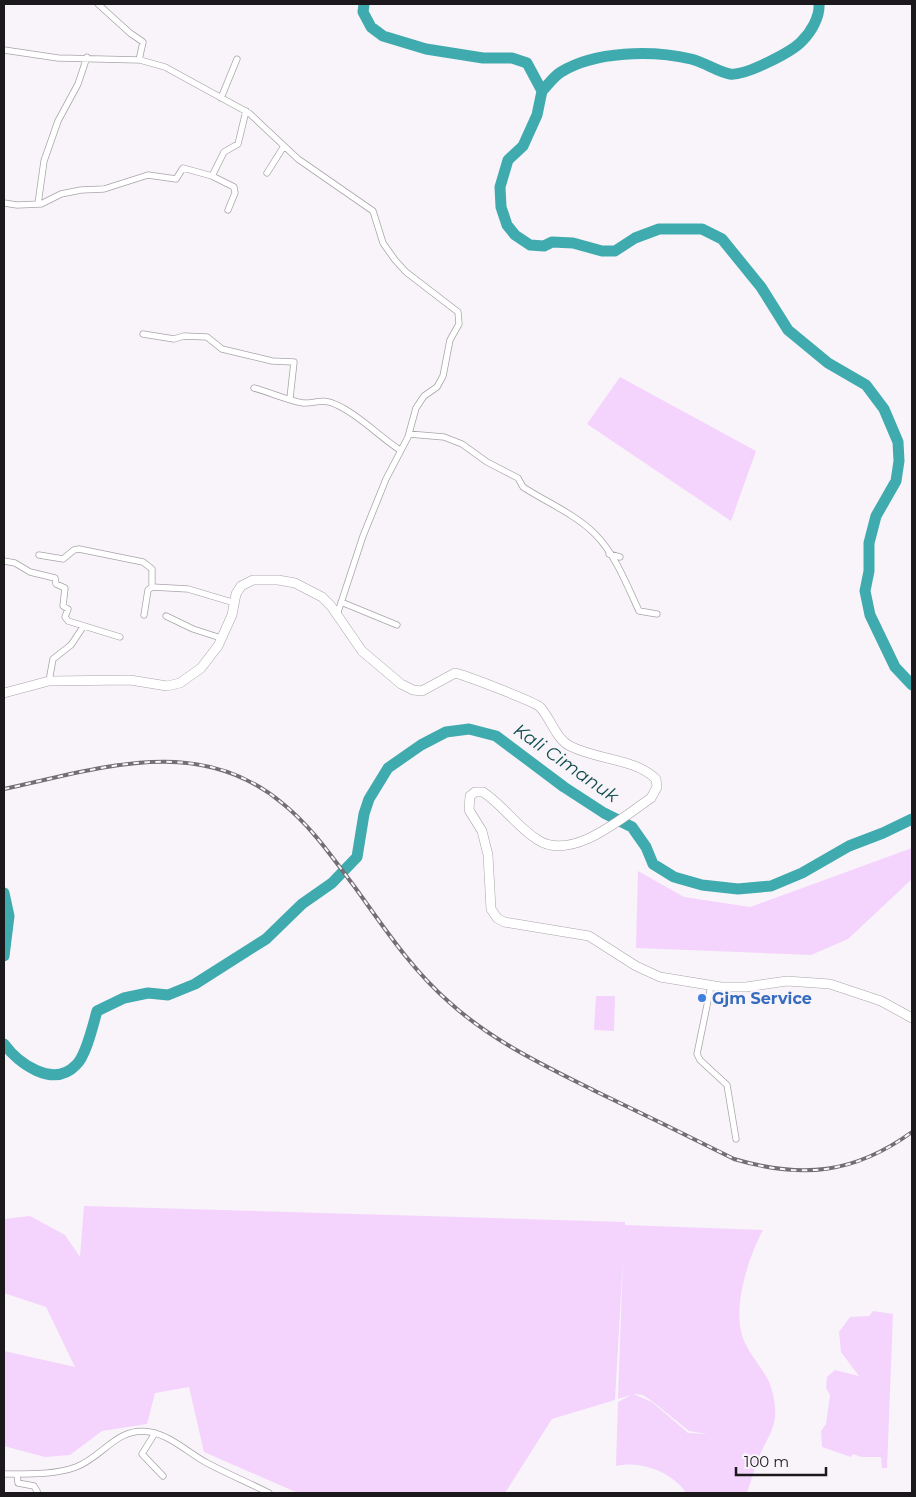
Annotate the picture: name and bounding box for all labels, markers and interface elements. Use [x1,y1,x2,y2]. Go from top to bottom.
water label: Kali Cimanuk [509,719,624,808]
place label: Gjm Service [712,989,812,1008]
marker: Gjm Service [696,992,708,1004]
scale bar [736,1444,826,1476]
text: 100 m [744,1452,789,1471]

